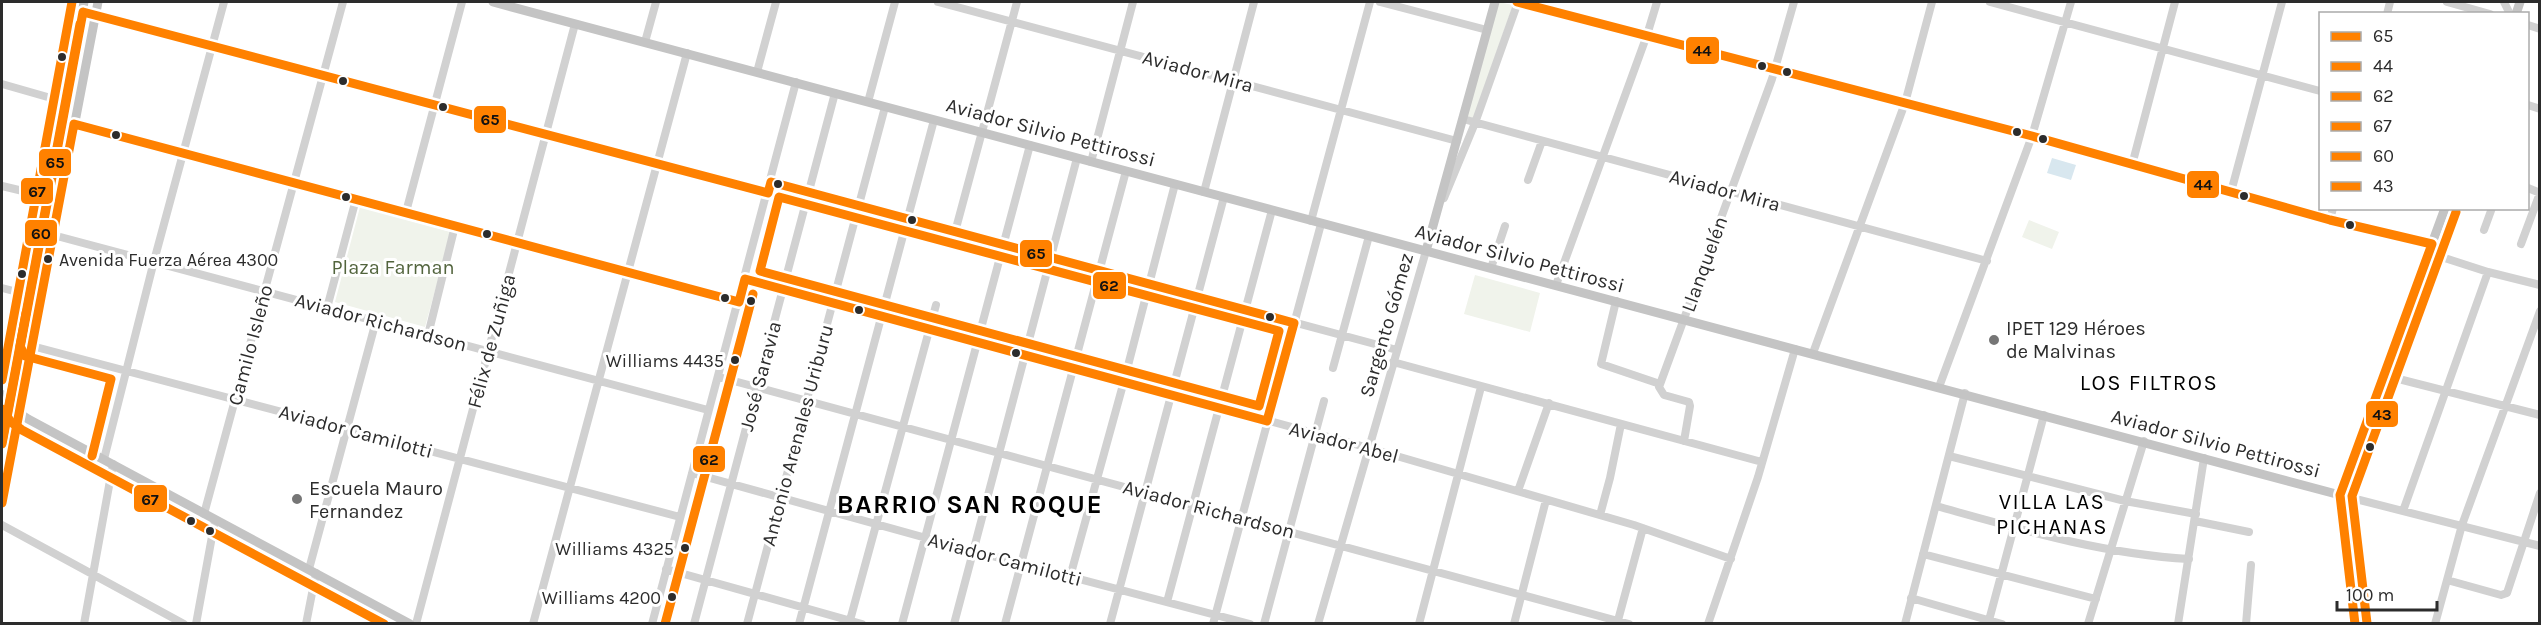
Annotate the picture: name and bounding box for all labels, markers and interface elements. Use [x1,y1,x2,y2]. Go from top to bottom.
legend [2319,12,2529,210]
text: 65 [2373,25,2393,47]
line badge: 44 [1685,36,1720,65]
text: 44 [1692,41,1712,60]
street label: Aviador Mira [1140,46,1256,97]
unlabelled marker [56,51,68,63]
text: 44 [2373,55,2393,77]
unlabelled marker [1756,60,1768,72]
unlabelled marker [1781,66,1793,78]
unlabelled marker [337,75,349,87]
text: 62 [2373,85,2394,107]
street label: Aviador Silvio Pettirossi [944,93,1158,171]
unlabelled marker [437,101,449,113]
line badge: 65 [473,105,507,134]
text: 65 [480,110,500,129]
text: 67 [2373,115,2392,137]
unlabelled marker [2011,126,2023,138]
unlabelled marker [110,129,122,141]
unlabelled marker [2037,133,2049,145]
text: 60 [2373,145,2394,167]
line badge: 65 [38,148,72,177]
text: 65 [45,153,65,172]
street label: Aviador Mira [1667,165,1783,216]
line badge: 44 [2186,170,2220,199]
text: 44 [2193,175,2213,194]
text: 43 [2373,175,2394,197]
line badge: 67 [20,177,54,205]
unlabelled marker [772,178,784,190]
text: 67 [28,182,46,201]
unlabelled marker [2238,190,2250,202]
unlabelled marker [340,191,352,203]
street label: Llanquelén [1677,213,1732,315]
unlabelled marker [906,214,918,226]
line badge: 60 [24,219,58,247]
street label: Aviador Silvio Pettirossi [1413,219,1627,297]
unlabelled marker [2344,219,2356,231]
text: 60 [31,224,51,243]
unlabelled marker [481,228,493,240]
line badge: 65 [1019,239,1053,268]
text: 65 [1026,244,1046,263]
place label: Avenida Fuerza Aérea 4300 [59,249,278,271]
street label: Sargento Gómez [1355,250,1418,400]
marker: Avenida Fuerza Aérea 4300 [42,253,54,265]
park label: Plaza Farman [332,256,454,279]
unlabelled marker [16,268,28,280]
line badge: 62 [1092,271,1127,300]
street label: Félix de Zuñiga [463,272,520,411]
text: 62 [1099,276,1119,295]
street label: Camilo Isleño [223,282,278,408]
street label: Aviador Richardson [292,288,469,357]
unlabelled marker [719,292,731,304]
unlabelled marker [745,295,757,307]
unlabelled marker [853,304,865,316]
unlabelled marker [1264,311,1276,323]
place label: IPET 129 Héroes de Malvinas [2006,317,2146,363]
street label: José Saravia [735,319,786,434]
street label: Antonio Arenales Uriburu [757,322,838,548]
marker: IPET 129 Héroes de Malvinas [1987,333,2001,347]
unlabelled marker [1010,347,1022,359]
place label: Williams 4435 [606,350,724,372]
marker: Williams 4435 [729,354,741,366]
district label: LOS FILTROS [2080,370,2218,396]
street label: Aviador Camilotti [276,400,435,463]
line badge: 43 [2365,400,2399,428]
street label: Aviador Silvio Pettirossi [2109,404,2323,482]
text: 43 [2372,405,2392,424]
street label: Aviador Abel [1287,417,1401,468]
unlabelled marker [2364,441,2376,453]
line badge: 62 [692,445,726,473]
text: 62 [699,450,719,469]
street label: Aviador Richardson [1120,475,1297,544]
place label: Escuela Mauro Fernandez [309,477,443,523]
line badge: 67 [133,484,168,513]
district label: BARRIO SAN ROQUE [837,489,1103,520]
district label: VILLA LAS PICHANAS [1996,489,2108,540]
text: 67 [141,490,159,509]
marker: Escuela Mauro Fernandez [290,492,304,506]
unlabelled marker [185,515,197,527]
unlabelled marker [204,525,216,537]
street label: Aviador Camilotti [925,528,1084,591]
place label: Williams 4325 [555,538,674,560]
marker: Williams 4325 [679,542,691,554]
scale bar [2337,574,2438,612]
text: 100 m [2346,584,2394,606]
place label: Williams 4200 [542,587,661,609]
marker: Williams 4200 [666,591,678,603]

